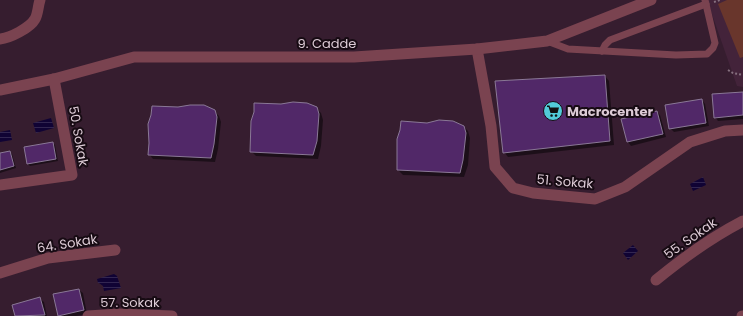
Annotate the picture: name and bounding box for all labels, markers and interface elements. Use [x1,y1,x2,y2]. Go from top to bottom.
street label: 9. Cadde [298,34,356,53]
supermarket icon: Macrocenter [542,100,564,122]
place label: Macrocenter [567,102,653,121]
street label: 50. Sokak [64,105,93,168]
street label: 51. Sokak [536,170,594,193]
street label: 55. Sokak [660,213,721,264]
street label: 64. Sokak [36,229,99,258]
street label: 57. Sokak [100,293,160,312]

